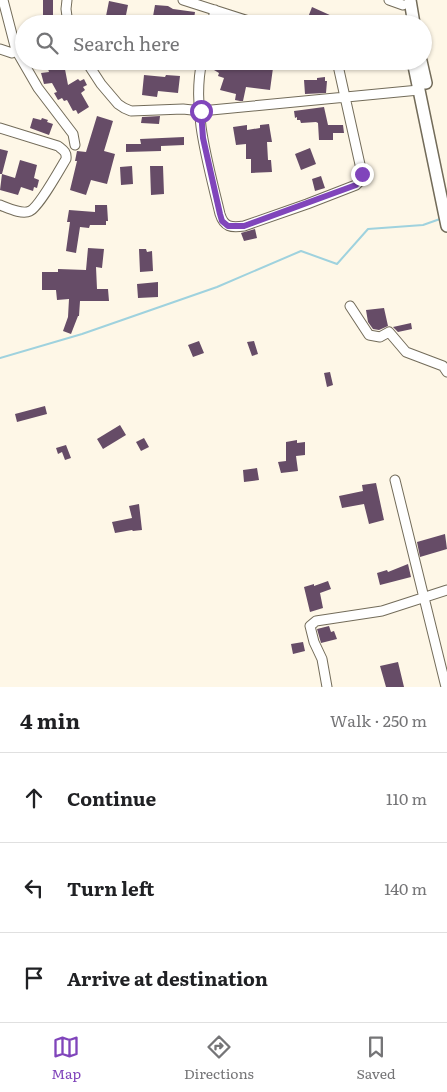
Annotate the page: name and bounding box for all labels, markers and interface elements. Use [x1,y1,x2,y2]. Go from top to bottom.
search box [15,15,432,70]
icon: search [33,29,61,57]
text: Search here [73,29,180,57]
route start [190,100,213,123]
route end [351,163,374,186]
text: 4 min [20,704,80,735]
text: Walk · 250 m [330,708,427,732]
icon: ahead [20,784,48,812]
text: Continue [67,784,156,812]
text: 110 m [386,786,427,810]
icon: left [20,874,48,902]
text: Turn left [67,874,154,902]
text: 140 m [384,876,427,900]
icon: arrive [20,964,48,992]
text: Arrive at destination [67,964,268,992]
tab: Map [51,1033,81,1083]
tab: Directions [184,1033,254,1083]
tab: Saved [357,1033,396,1083]

